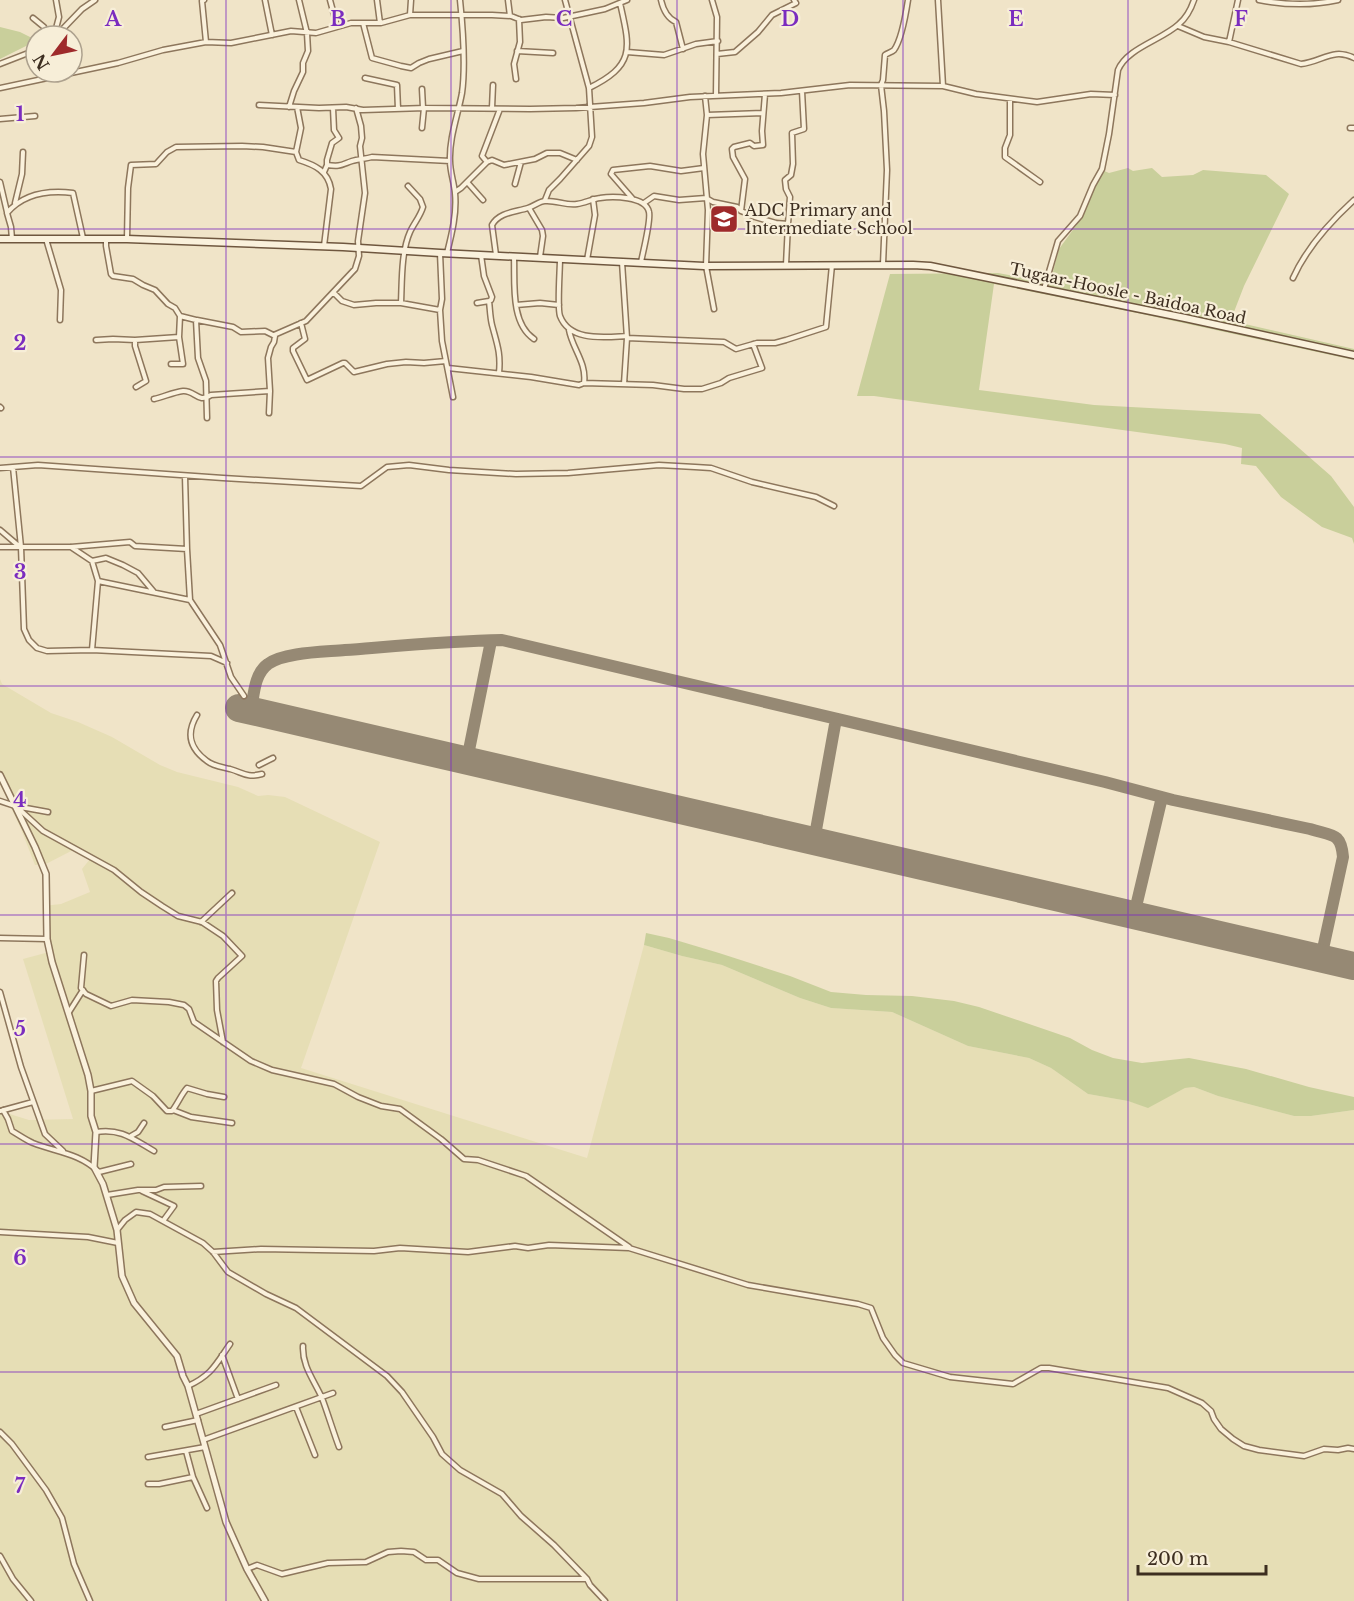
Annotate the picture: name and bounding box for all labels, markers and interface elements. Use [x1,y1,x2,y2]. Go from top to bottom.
text: A [104,7,122,31]
text: B [330,7,346,31]
text: C [556,7,572,31]
text: D [781,7,799,31]
text: E [1008,7,1024,31]
text: F [1234,7,1248,31]
north arrow [24,24,84,84]
text: N [29,50,54,74]
text: 1 [16,102,25,126]
place label: ADC Primary and Intermediate School [744,200,913,238]
school or university icon: ADC Primary and Intermediate School [708,203,740,235]
street label: Tugaar-Hoosle - Baidoa Road [1008,258,1248,328]
text: 2 [13,331,27,355]
text: 3 [14,560,26,584]
text: 4 [13,788,27,812]
text: 5 [14,1017,26,1041]
text: 6 [13,1246,27,1270]
text: 7 [15,1474,26,1498]
scale bar [1138,1538,1266,1576]
text: 200 m [1147,1548,1208,1570]

